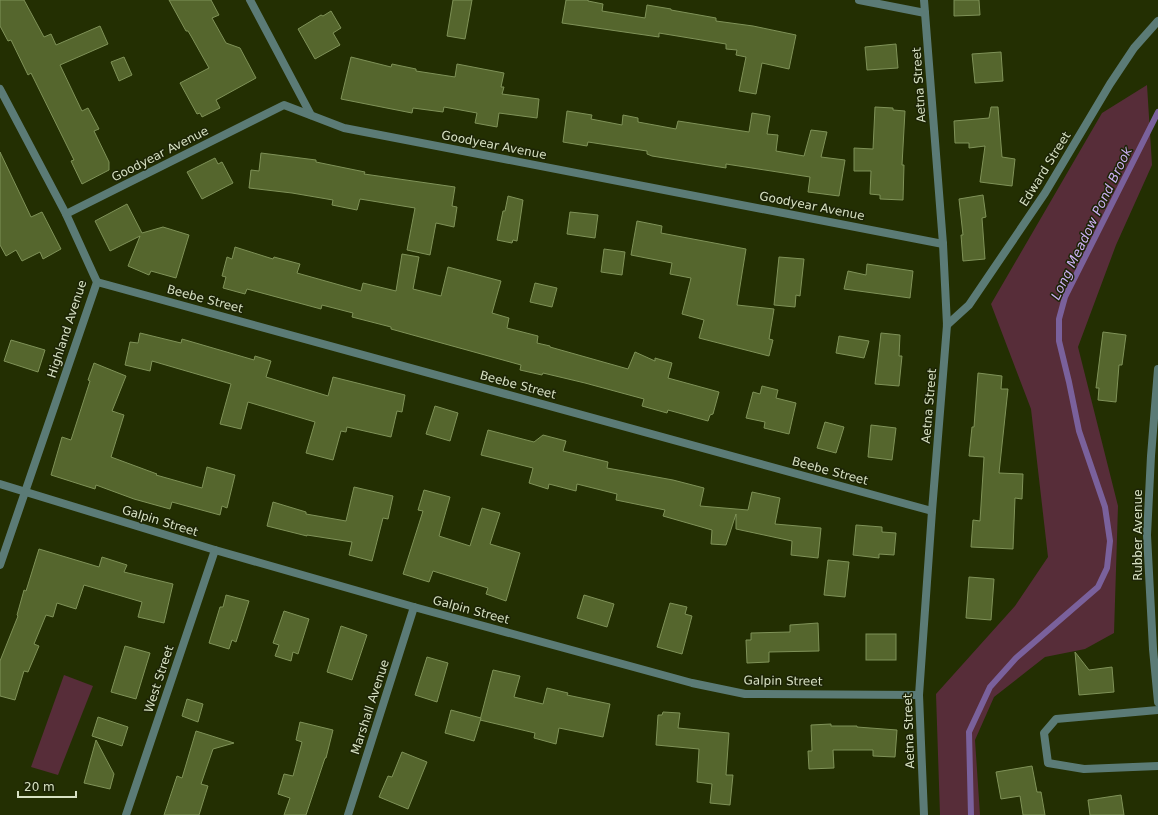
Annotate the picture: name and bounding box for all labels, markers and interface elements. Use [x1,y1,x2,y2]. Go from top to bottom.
street label: Aetna Street [909,47,929,123]
street label: Goodyear Avenue [109,124,211,184]
street label: Goodyear Avenue [440,128,548,162]
street label: Edward Street [1017,129,1074,209]
water label: Long Meadow Pond Brook [1048,144,1135,302]
street label: Goodyear Avenue [758,189,866,223]
street label: Highland Avenue [45,278,89,380]
street label: Beebe Street [165,282,245,316]
street label: Beebe Street [478,368,558,402]
street label: Aetna Street [919,368,939,444]
street label: Beebe Street [790,454,870,488]
street label: Rubber Avenue [1131,489,1145,581]
street label: Galpin Street [120,503,200,539]
street label: Galpin Street [431,593,511,627]
street label: West Street [142,643,177,714]
street label: Marshall Avenue [348,658,392,756]
street label: Galpin Street [743,673,823,689]
street label: Aetna Street [901,693,917,769]
scale bar [18,773,76,799]
text: 20 m [24,780,55,794]

